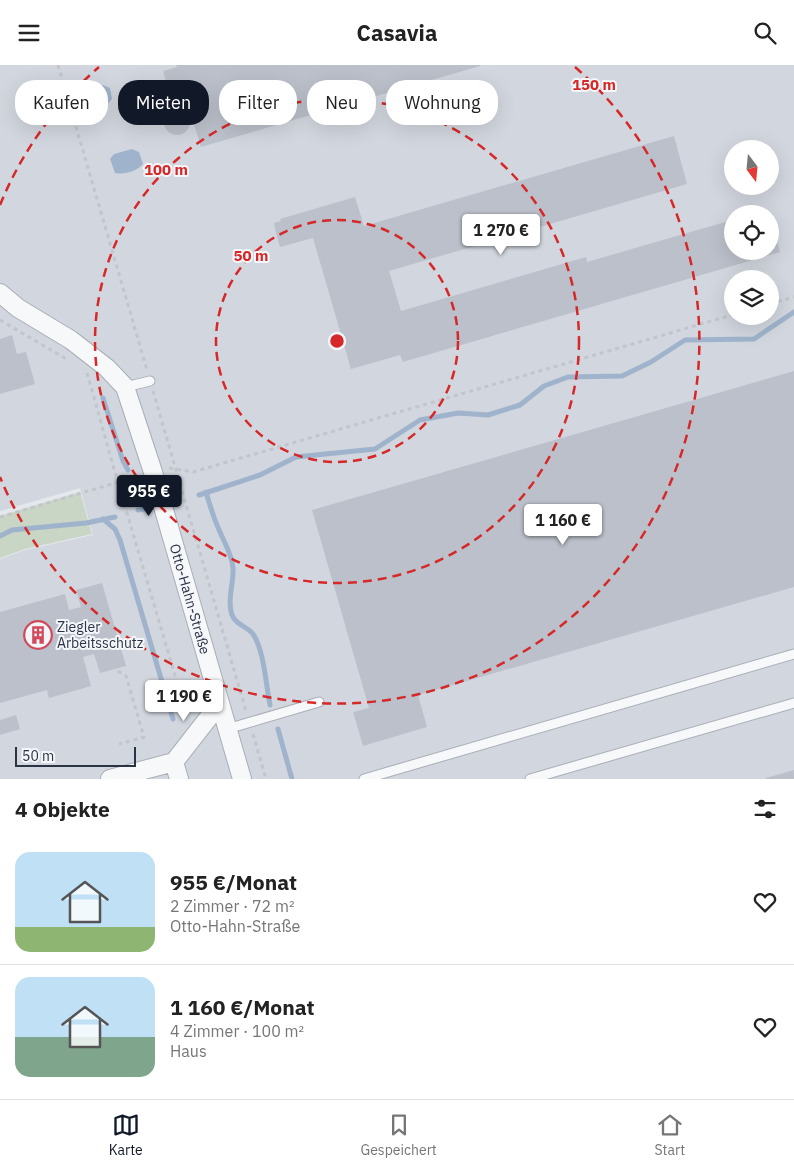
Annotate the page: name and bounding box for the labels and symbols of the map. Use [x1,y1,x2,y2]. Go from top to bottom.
text: 150 m [572,75,616,94]
north arrow [724,140,779,195]
text: 100 m [144,160,188,179]
pin: 1 270 € [455,213,547,256]
text: 50 m [234,246,268,265]
centre of rings [328,332,346,350]
pin: 955 € [114,475,184,517]
pin: 1 160 € [517,503,609,546]
street label: Otto-Hahn-Straße [166,542,214,657]
place label: Ziegler Arbeitsschutz [57,618,144,652]
building icon: Ziegler Arbeitsschutz [23,620,53,650]
pin: 1 190 € [138,679,230,722]
scale bar [15,744,136,767]

